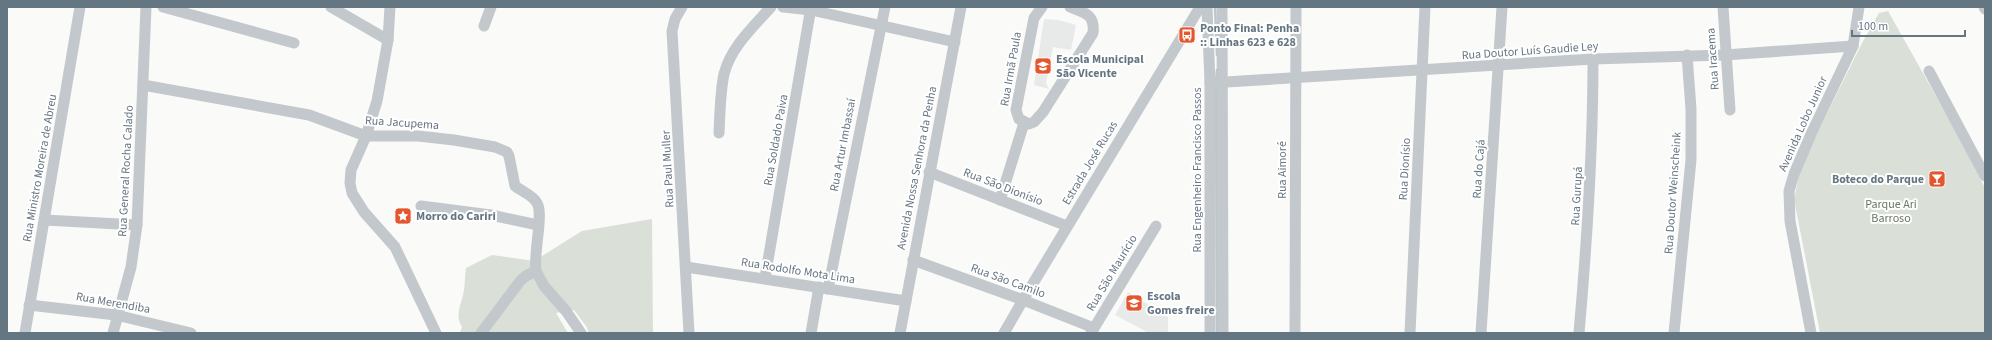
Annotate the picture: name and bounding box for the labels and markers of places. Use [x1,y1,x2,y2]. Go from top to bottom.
place label: Ponto Final: Penha :: Linhas 623 e 628 [1200,20,1299,51]
bus stop icon: Ponto Final: Penha :: Linhas 623 e 628 [1177,25,1197,45]
place label: Escola Municipal São Vicente [1056,51,1144,82]
school or university icon: Escola Municipal São Vicente [1033,56,1053,76]
bar icon: Boteco do Parque [1927,169,1947,189]
place label: Boteco do Parque [1832,171,1924,188]
place icon: Morro do Cariri [393,206,413,226]
place label: Morro do Cariri [416,208,496,225]
place label: Escola Gomes freire [1147,288,1215,319]
school or university icon: Escola Gomes freire [1124,293,1144,313]

